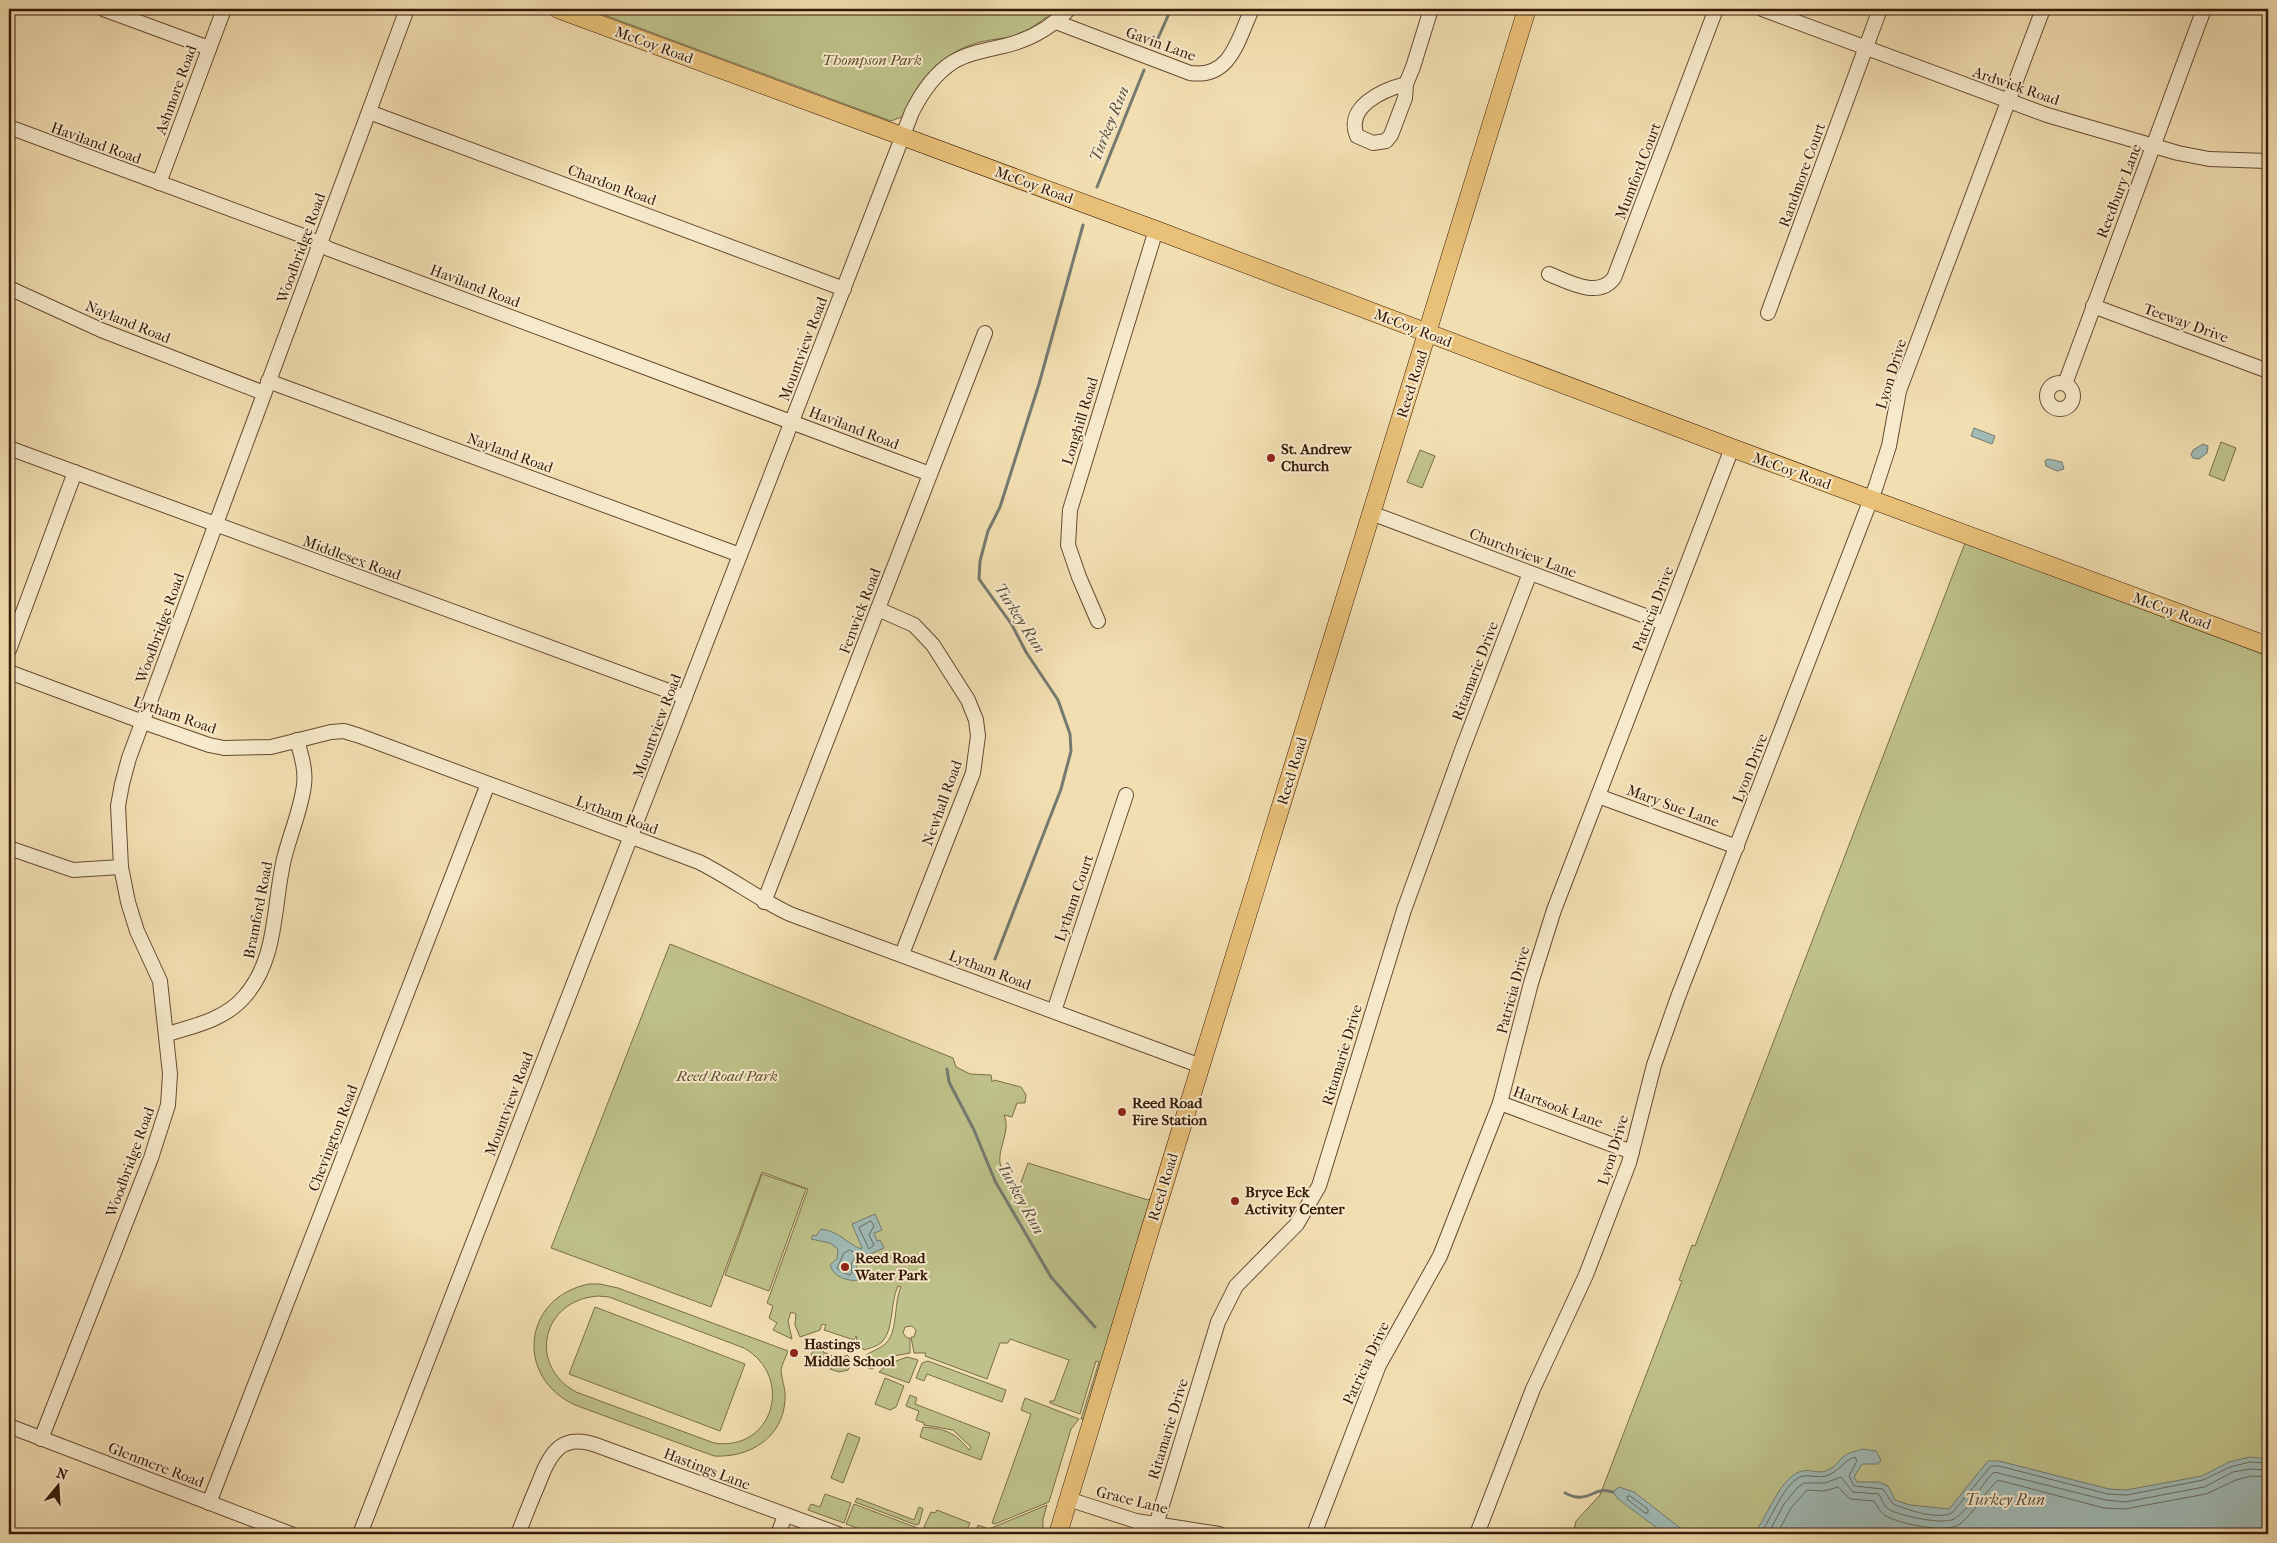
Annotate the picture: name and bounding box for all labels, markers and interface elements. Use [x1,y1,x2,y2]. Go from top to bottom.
street label: McCoy Road [612,23,696,68]
street label: Gavin Lane [1124,23,1199,65]
street label: Ashmore Road [151,42,201,138]
park label: Thompson Park [822,51,922,69]
street label: Ardwick Road [1969,62,2062,109]
water label: Turkey Run [1085,83,1133,165]
street label: Haviland Road [48,118,144,168]
street label: Mumford Court [1611,119,1665,222]
street label: Randmore Court [1775,120,1829,230]
street label: Reedbury Lane [2093,141,2145,241]
street label: Chardon Road [565,161,659,210]
street label: McCoy Road [992,163,1076,208]
street label: Woodbridge Road [272,190,330,306]
street label: Haviland Road [427,261,523,312]
street label: Mountview Road [775,293,831,404]
street label: Nayland Road [83,297,174,348]
street label: Teeway Drive [2141,299,2231,347]
street label: McCoy Road [1371,305,1455,351]
street label: Lyon Drive [1872,336,1910,411]
street label: Reed Road [1393,347,1432,420]
street label: Longhill Road [1058,374,1102,467]
street label: Haviland Road [806,403,902,454]
street label: Nayland Road [465,429,556,477]
place label: St. Andrew Church [1281,440,1352,475]
street label: McCoy Road [1750,449,1834,494]
marker: St. Andrew Church [1265,452,1277,464]
street label: Churchview Lane [1467,524,1580,582]
street label: Middlesex Road [300,532,404,584]
street label: Patricia Drive [1629,563,1678,654]
street label: Fenwick Road [835,565,885,656]
street label: Woodbridge Road [131,570,189,686]
water label: Turkey Run [990,579,1050,657]
street label: McCoy Road [2130,589,2214,634]
street label: Ritamarie Drive [1448,618,1502,723]
street label: Mountview Road [629,670,685,781]
street label: Lytham Road [131,692,220,738]
street label: Lyon Drive [1729,730,1772,805]
street label: Reed Road [1273,734,1311,807]
street label: Newhall Road [918,757,966,848]
street label: Mary Sue Lane [1624,781,1722,831]
street label: Lytham Road [573,792,662,839]
street label: Lytham Court [1051,851,1098,944]
street label: Bramford Road [240,859,276,960]
street label: Patricia Drive [1493,944,1533,1036]
street label: Lytham Road [946,946,1034,994]
street label: Ritamarie Drive [1318,1002,1366,1108]
street label: Mountview Road [481,1048,537,1159]
park label: Reed Road Park [675,1067,778,1085]
street label: Chevington Road [304,1081,362,1194]
street label: Hartsook Lane [1511,1082,1606,1132]
place label: Reed Road Fire Station [1131,1094,1208,1129]
street label: Woodbridge Road [101,1104,159,1220]
marker: Reed Road Fire Station [1116,1106,1128,1118]
street label: Lyon Drive [1594,1112,1632,1187]
street label: Reed Road [1144,1150,1182,1223]
water label: Turkey Run [993,1158,1049,1238]
place label: Bryce Eck Activity Center [1244,1183,1345,1218]
marker: Bryce Eck Activity Center [1229,1195,1241,1207]
place label: Reed Road Water Park [854,1249,929,1284]
marker: Reed Road Water Park [839,1261,851,1273]
street label: Patricia Drive [1339,1318,1393,1407]
place label: Hastings Middle School [803,1335,896,1370]
marker: Hastings Middle School [788,1347,800,1359]
street label: Ritamarie Drive [1144,1376,1192,1482]
street label: Glenmere Road [106,1439,207,1492]
street label: Hastings Lane [661,1444,754,1494]
north arrow [32,1460,82,1510]
text: N [54,1464,70,1484]
street label: Grace Lane [1094,1482,1170,1518]
water label: Turkey Run [1965,1490,2045,1509]

